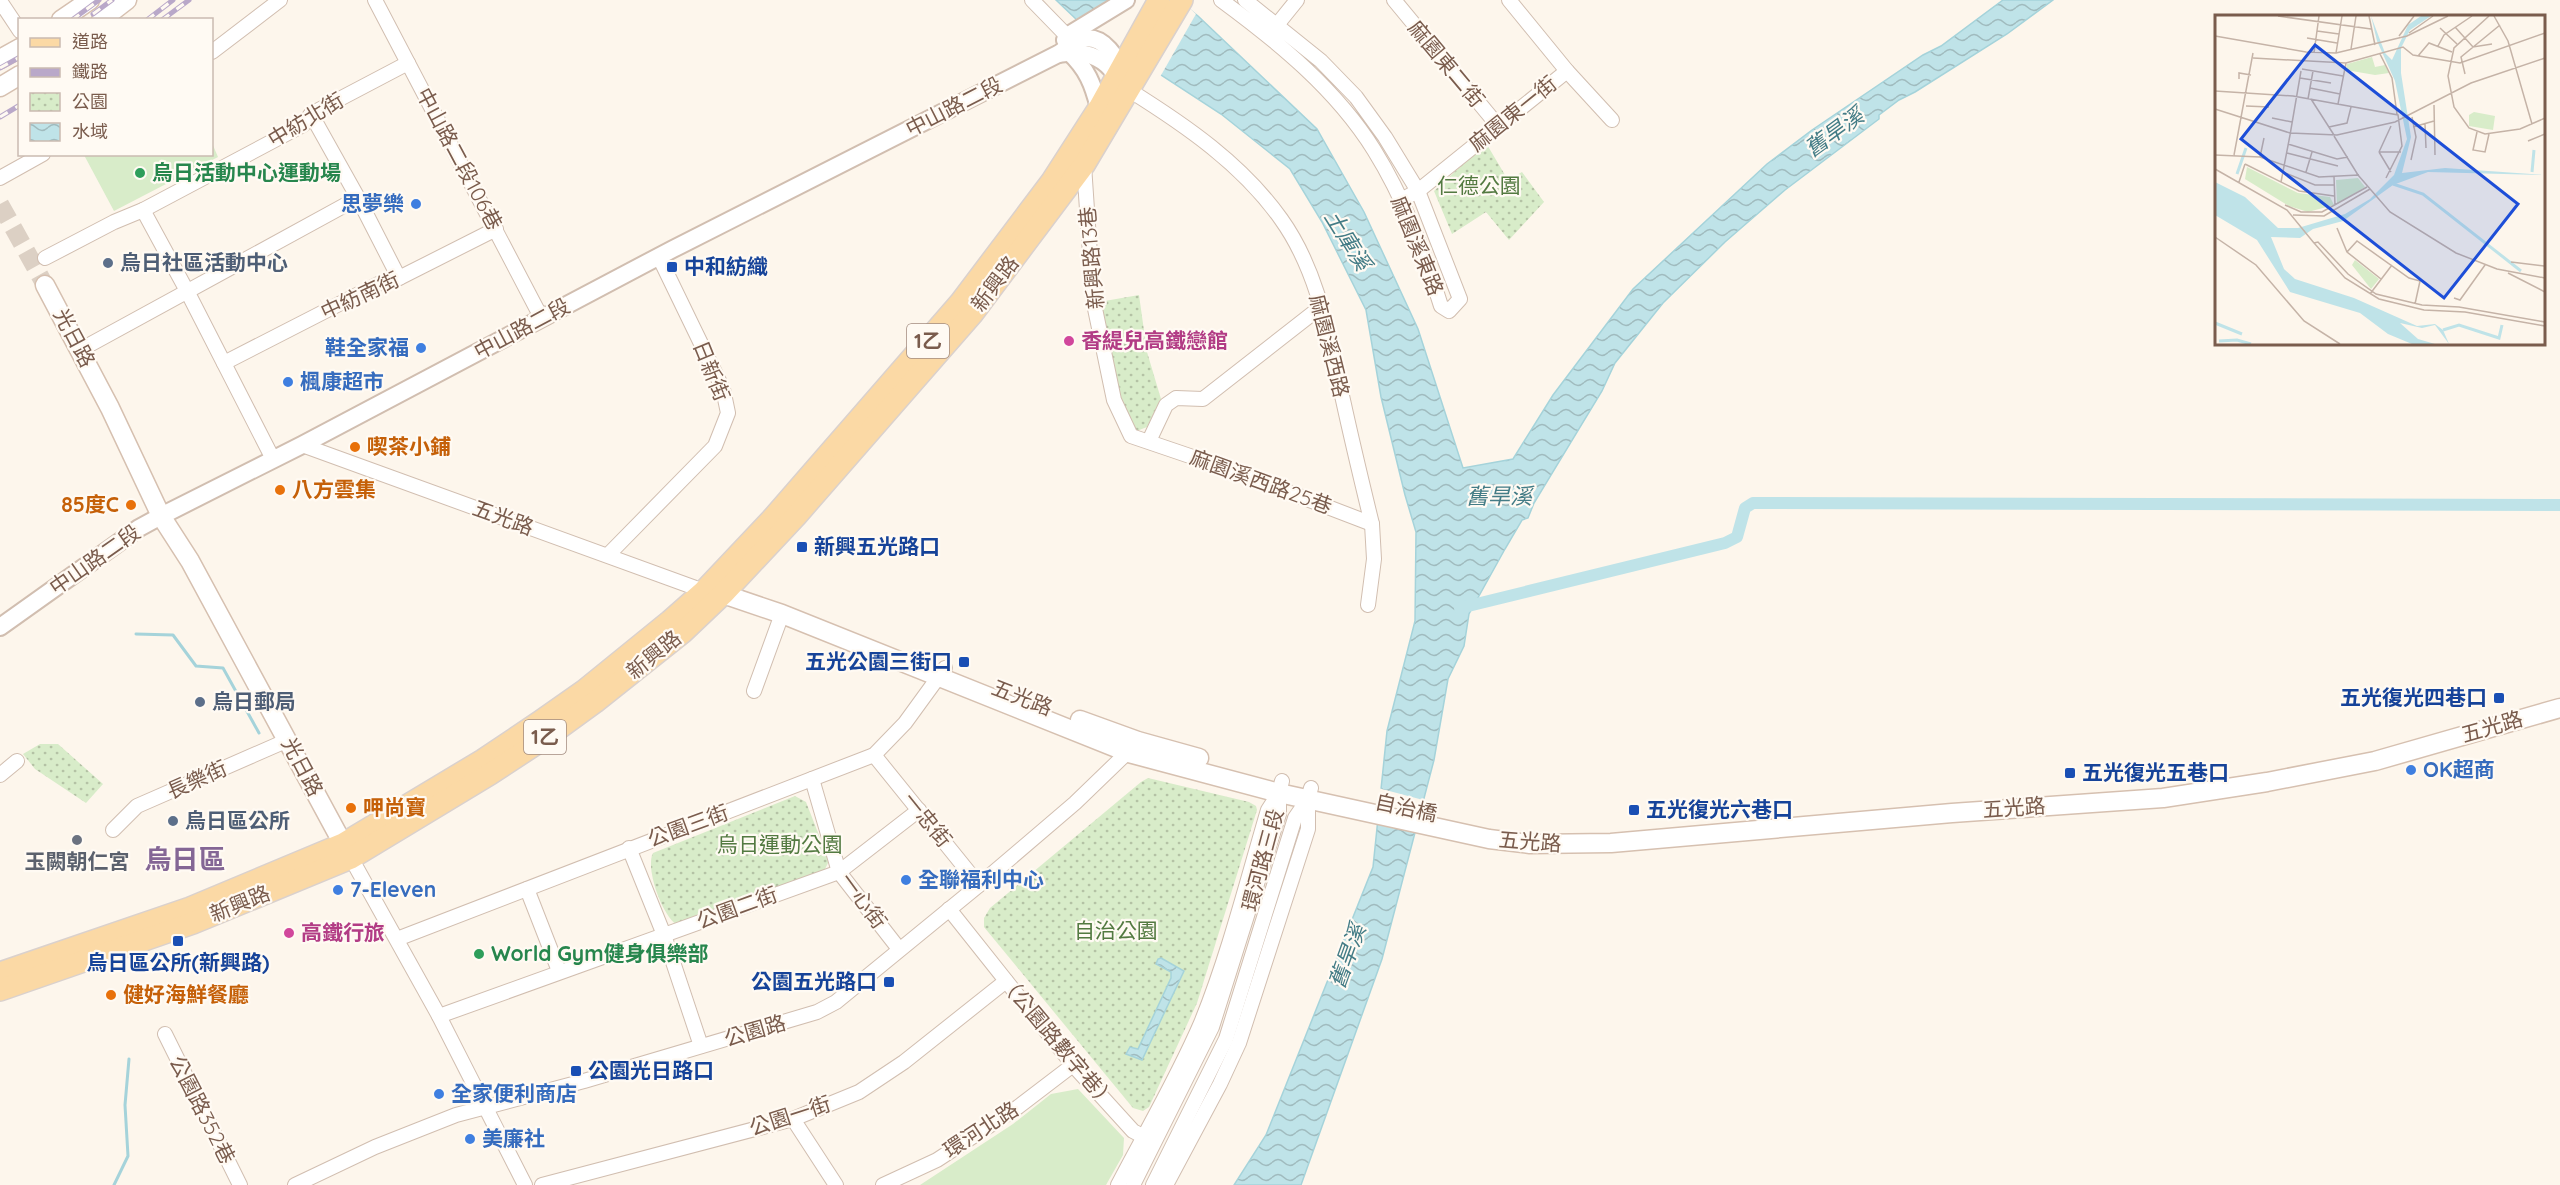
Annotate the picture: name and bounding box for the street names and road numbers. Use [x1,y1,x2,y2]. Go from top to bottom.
street label: 麻園東二街 [1403,15,1490,112]
street label: 麻園東一街 [1463,70,1561,156]
street label: 中山路二段 [901,71,1006,142]
street label: 中山路二段106巷 [411,83,508,234]
street label: 中紡北街 [263,86,348,152]
street label: 麻園溪東路 [1386,192,1450,299]
street label: 新興路13巷 [1074,206,1108,310]
street label: 新興路 [965,250,1024,316]
street label: 中紡南街 [316,266,403,325]
street label: 中山路二段 [469,292,574,364]
street label: 麻園溪西路 [1305,292,1355,400]
street label: 光日路 [49,304,101,371]
road number: 1乙 [907,324,949,358]
street label: 日新街 [688,337,736,405]
street label: 麻園溪西路25巷 [1187,443,1336,519]
street label: 五光路 [469,494,537,540]
street label: 中山路二段 [44,518,145,600]
street label: 新興路 [621,624,686,684]
street label: 五光路 [988,674,1056,720]
street label: 五光路 [2458,705,2526,747]
road number: 1乙 [524,720,566,754]
street label: 光日路 [277,733,329,800]
street label: 長樂街 [163,754,231,804]
street label: 一忠街 [898,787,958,852]
street label: 自治橋 [1373,788,1440,826]
street label: 五光路 [1982,792,2046,822]
street label: 公園三街 [644,798,732,852]
street label: 環河路三段 [1236,806,1288,914]
street label: 五光路 [1498,826,1562,856]
street label: 一心街 [835,867,893,934]
street label: 新興路 [206,879,274,927]
street label: 公園二街 [693,880,781,934]
street label: （公園路數字巷） [994,969,1122,1114]
street label: 公園路 [721,1009,789,1051]
street label: 公園路352巷 [165,1051,241,1168]
street label: 公園一街 [746,1090,834,1140]
street label: 環河北路 [938,1095,1023,1163]

